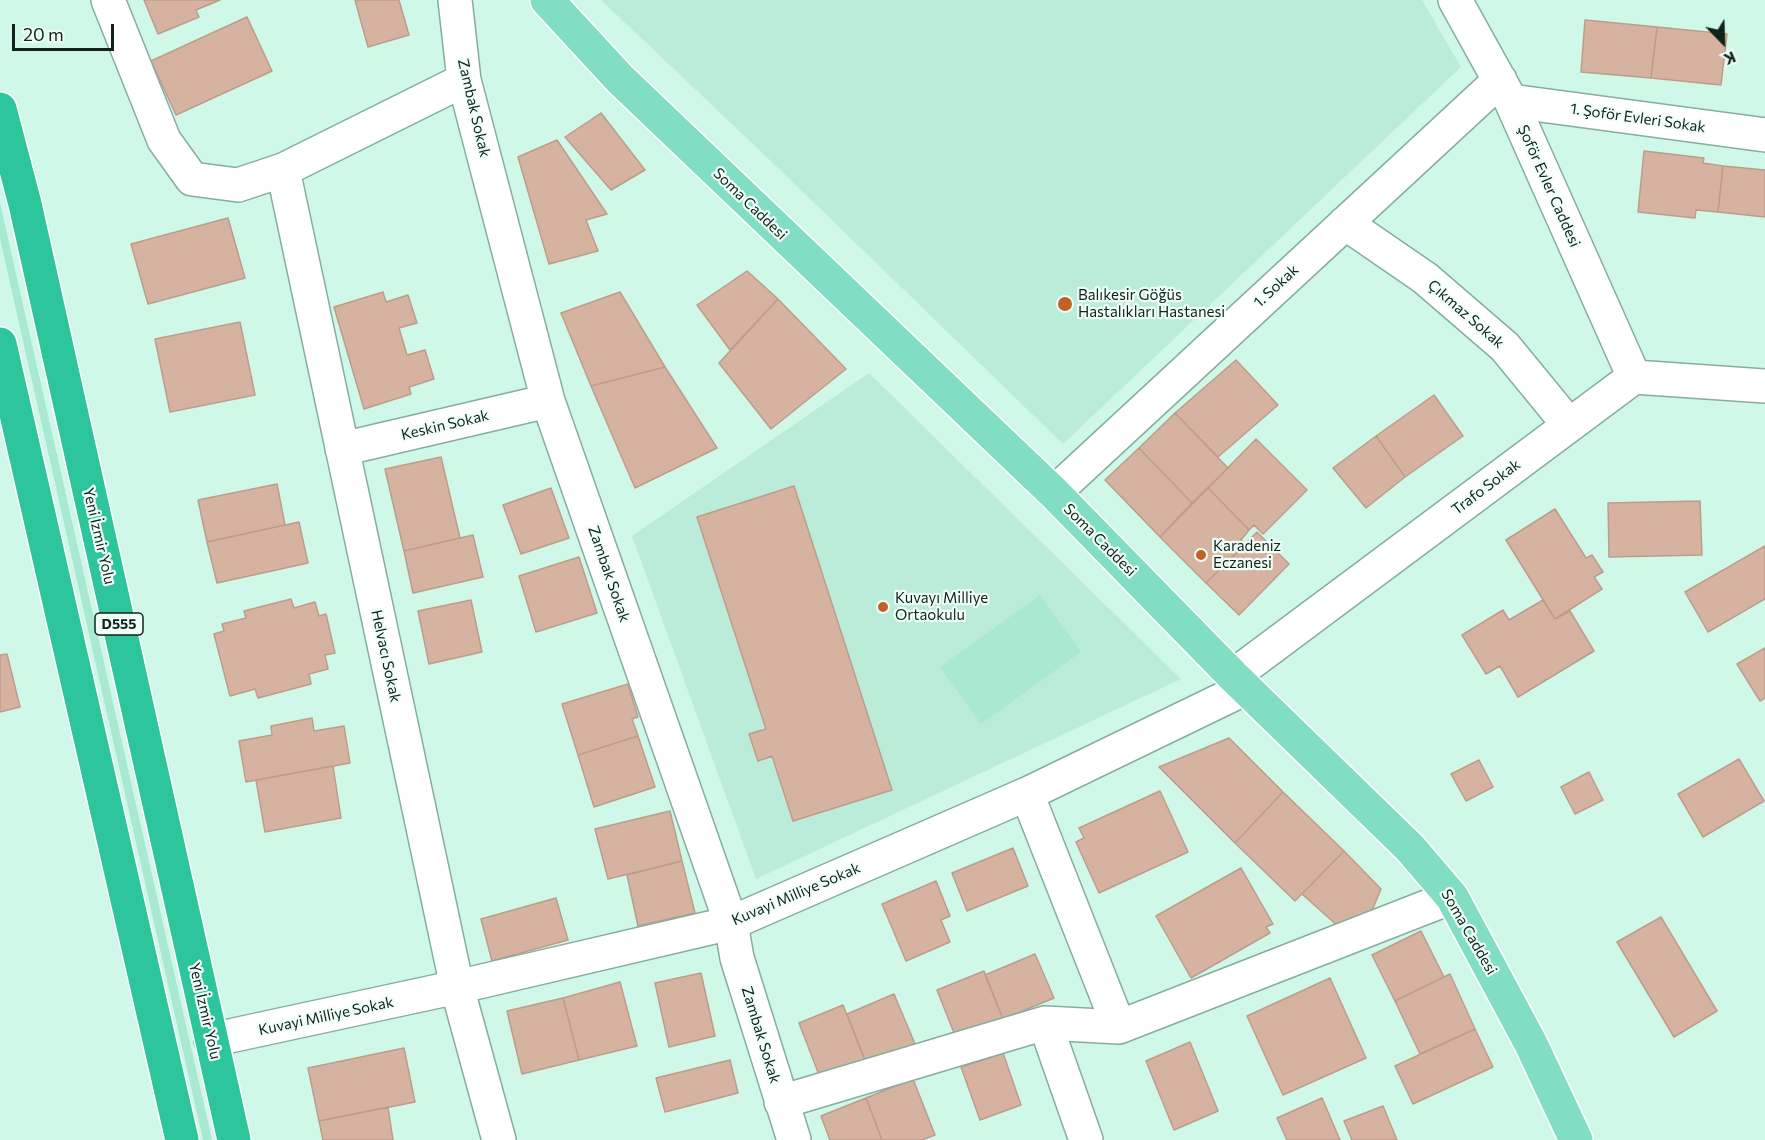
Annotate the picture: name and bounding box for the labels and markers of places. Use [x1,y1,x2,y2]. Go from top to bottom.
place label: Balıkesir Göğüs Hastalıkları Hastanesi [1078,286,1225,321]
marker: Balıkesir Göğüs Hastalıkları Hastanesi [1056,295,1074,313]
place label: Karadeniz Eczanesi [1213,537,1281,572]
marker: Karadeniz Eczanesi [1194,548,1208,562]
place label: Kuvayı Milliye Ortaokulu [895,589,988,624]
marker: Kuvayı Milliye Ortaokulu [876,600,890,614]

